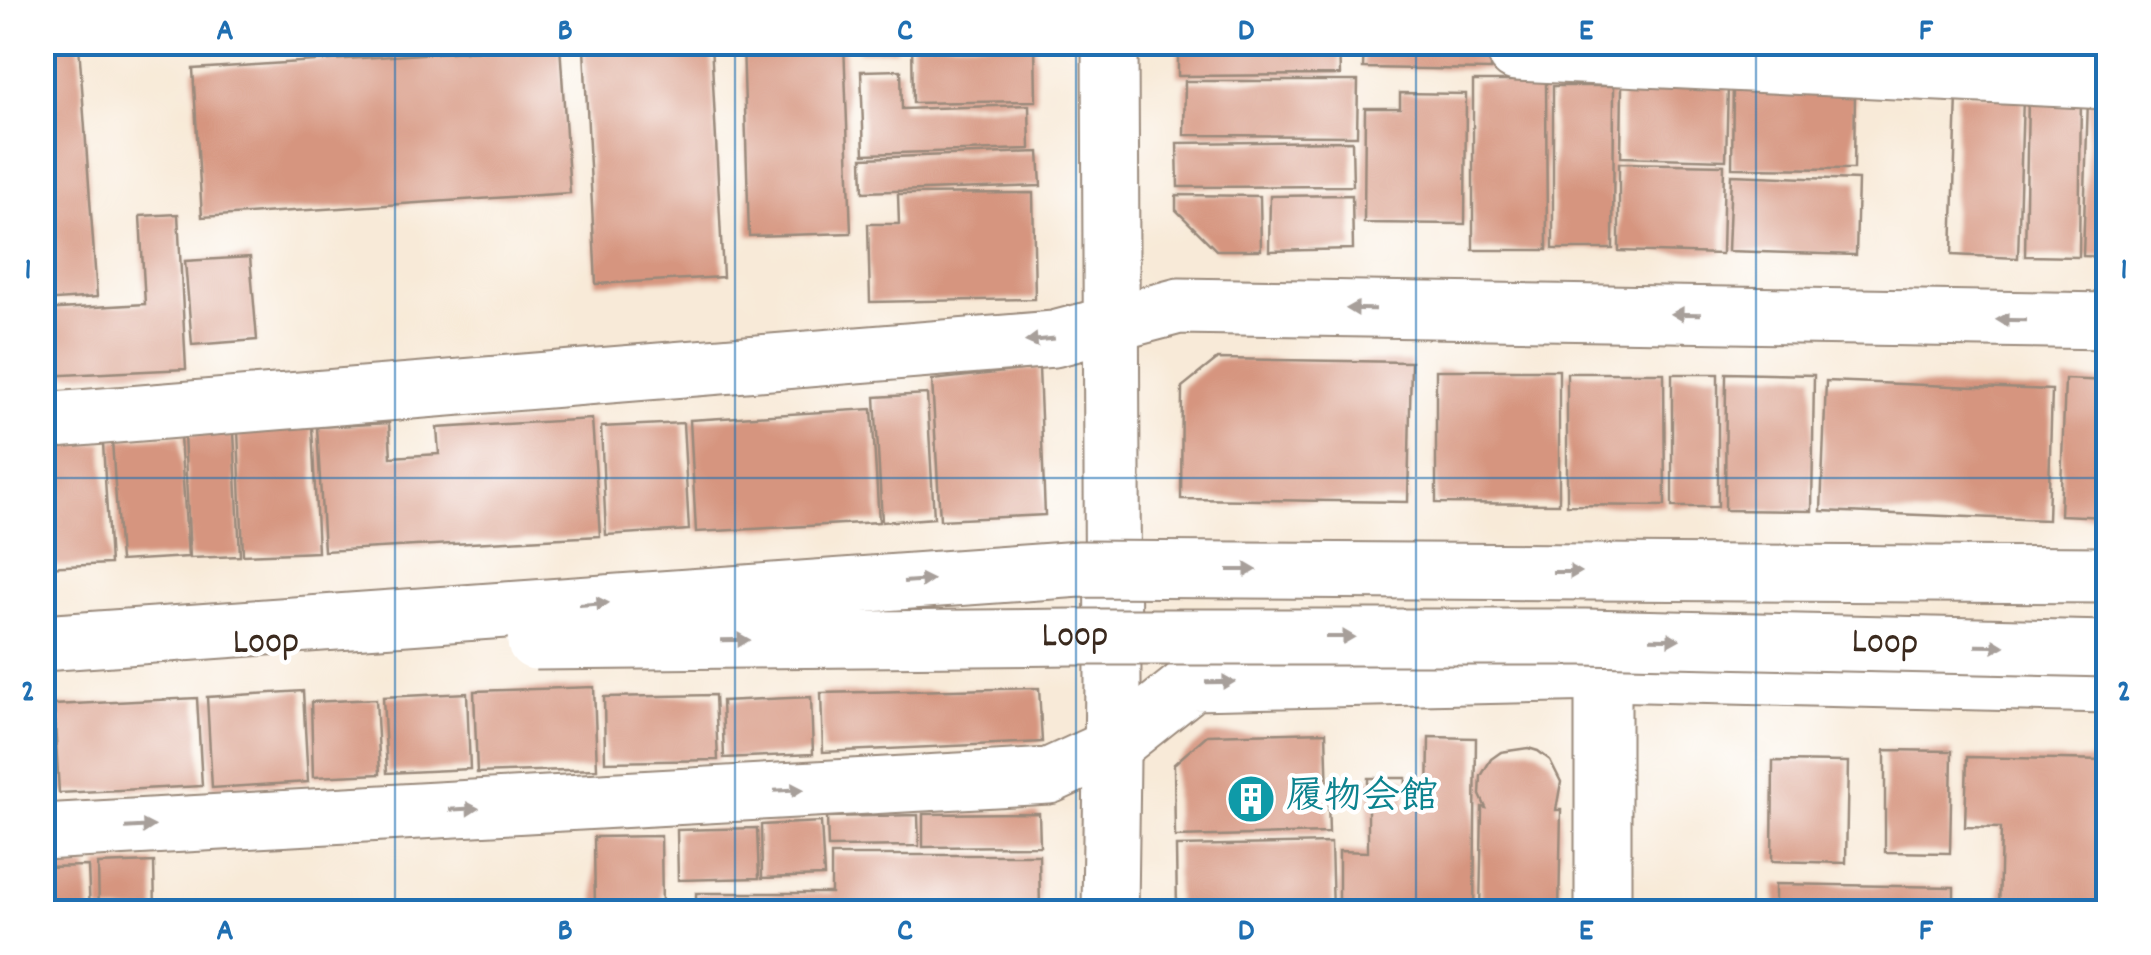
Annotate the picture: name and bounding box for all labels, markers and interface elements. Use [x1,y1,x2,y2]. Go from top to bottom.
text: A [216,10,234,56]
text: B [557,10,573,56]
text: C [897,10,913,56]
text: D [1238,10,1255,56]
text: E [1579,10,1594,56]
text: F [1919,10,1934,56]
text: 1 [24,249,32,295]
text: 1 [2120,249,2128,295]
one-way arrow [1345,301,1377,317]
one-way arrow [1670,306,1702,322]
one-way arrow [1995,311,2027,327]
one-way arrow [1024,332,1056,348]
one-way arrow [1227,562,1259,578]
one-way arrow [1552,564,1584,580]
one-way arrow [902,572,934,588]
one-way arrow [578,595,610,611]
street label: Loop [1041,610,1108,665]
street label: Loop [232,616,300,672]
street label: Loop [1851,616,1919,672]
one-way arrow [1324,629,1356,645]
one-way arrow [1649,631,1681,647]
one-way arrow [719,632,751,648]
one-way arrow [1974,639,2006,655]
text: 2 [21,671,35,717]
text: 2 [2117,671,2131,717]
one-way arrow [1204,673,1236,689]
place label: 履物会館 [1286,772,1438,827]
building icon: 履物会館 [1225,773,1277,825]
one-way arrow [773,782,805,798]
one-way arrow [449,801,481,817]
one-way arrow [124,819,156,835]
text: A [216,910,234,955]
text: B [557,910,573,955]
text: C [897,910,913,955]
text: D [1238,910,1255,955]
text: E [1579,910,1594,955]
text: F [1919,910,1934,955]

